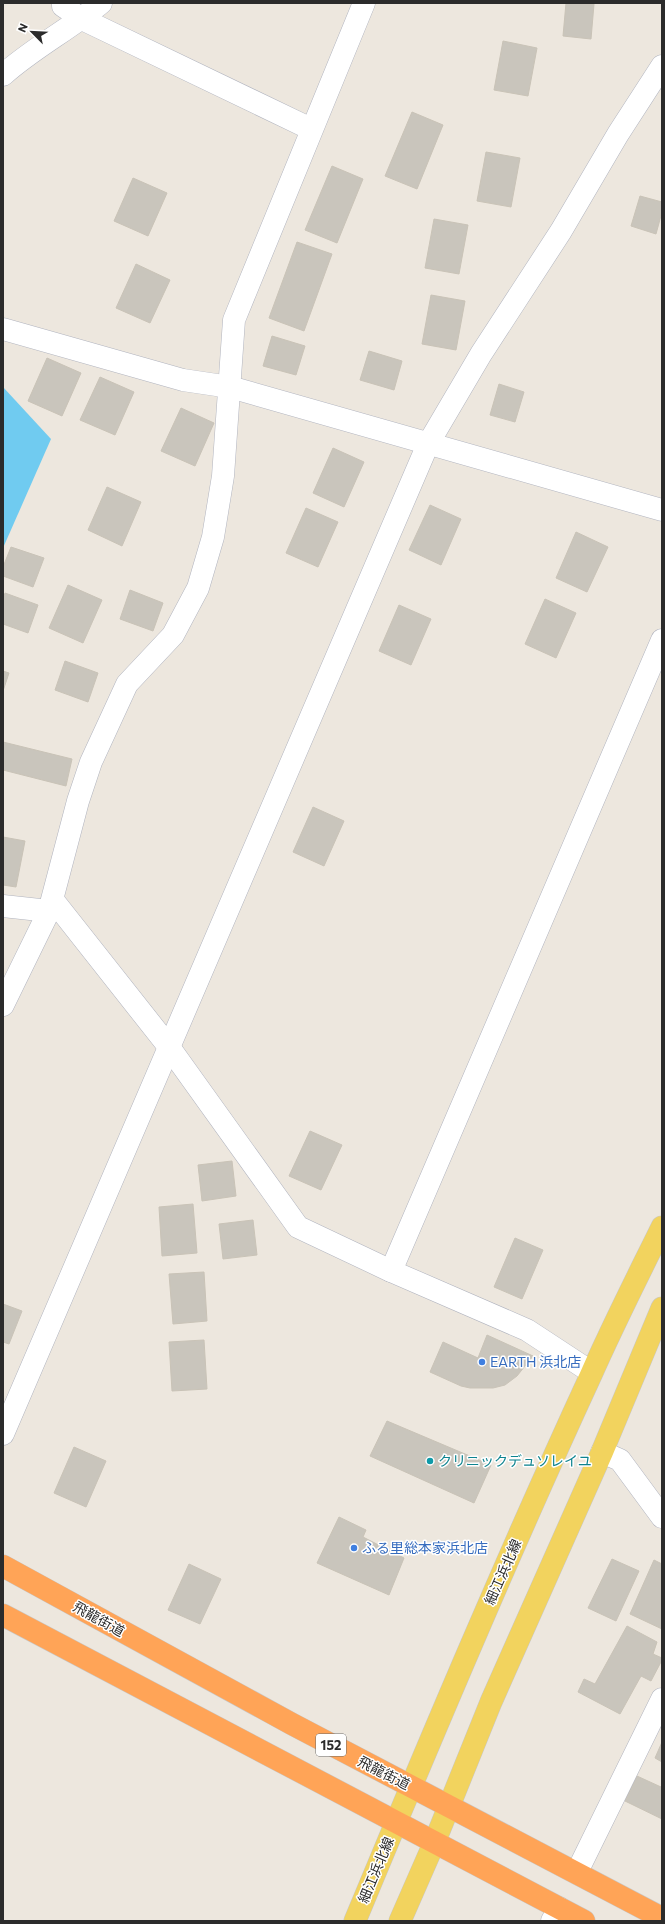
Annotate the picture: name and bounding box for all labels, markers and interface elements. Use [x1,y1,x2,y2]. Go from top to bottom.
north arrow [12,12,52,52]
text: N [15,21,30,34]
place label: EARTH 浜北店 [490,1353,581,1370]
marker: EARTH 浜北店 [477,1357,487,1367]
place label: クリニックデュソレイユ [438,1452,592,1469]
marker: クリニックデュソレイユ [425,1456,435,1466]
street label: 細江浜北線 [481,1536,525,1607]
place label: ふる里総本家浜北店 [362,1539,488,1556]
marker: ふる里総本家浜北店 [349,1543,359,1553]
street label: 飛龍街道 [71,1598,128,1640]
road number: 152 [316,1734,346,1756]
street label: 飛龍街道 [355,1752,413,1793]
street label: 細江浜北線 [354,1834,397,1905]

